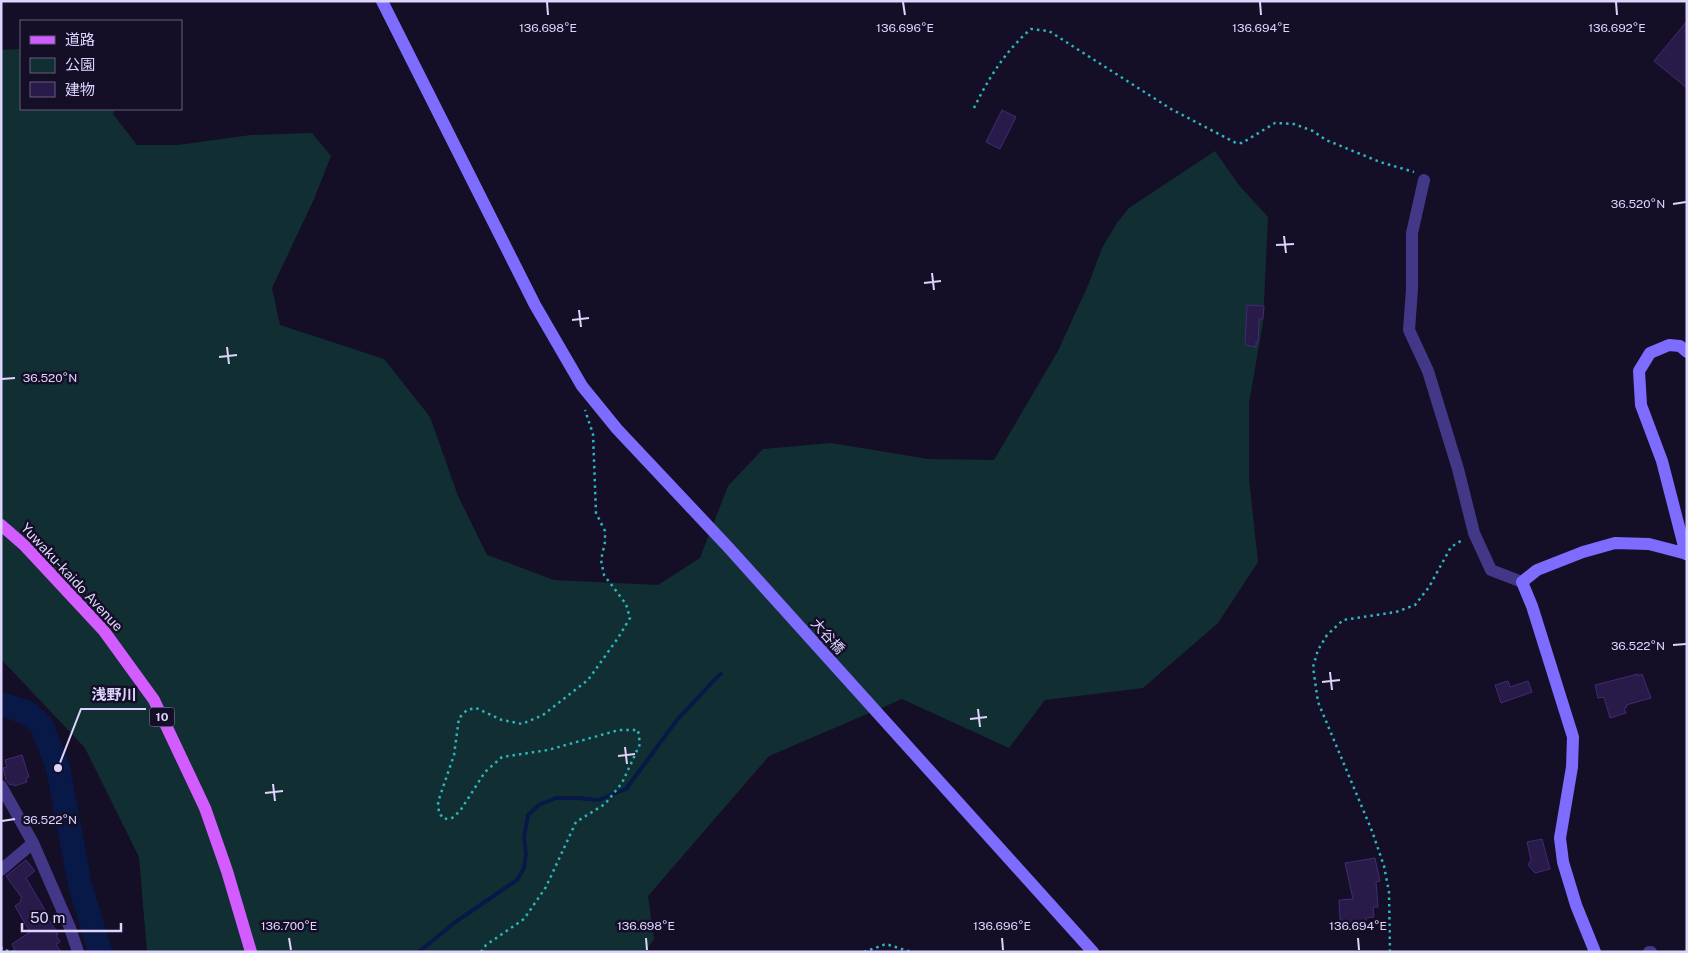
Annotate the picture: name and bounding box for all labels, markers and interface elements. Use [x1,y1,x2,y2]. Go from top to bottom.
legend [20,20,182,110]
text: 136.698°E [519,21,577,35]
text: 136.696°E [876,21,934,35]
text: 136.694°E [1232,21,1290,35]
text: 136.692°E [1588,21,1646,35]
text: 道路 [65,31,95,48]
text: 公園 [65,56,95,73]
text: 建物 [65,81,95,98]
text: 36.520°N [1611,197,1665,211]
text: 36.520°N [23,371,77,385]
street label: Yuwaku-kaido Avenue [18,520,126,634]
street label: 大谷橋 [808,615,848,657]
text: 36.522°N [1611,639,1665,653]
callout: 浅野川 [81,679,146,709]
text: 浅野川 [91,686,137,703]
road number: 10 [150,708,174,726]
text: 36.522°N [23,813,77,827]
scale bar [22,900,121,932]
text: 50 m [30,909,65,926]
text: 136.700°E [261,919,317,933]
text: 136.698°E [617,919,675,933]
text: 136.696°E [973,919,1031,933]
text: 136.694°E [1329,919,1387,933]

